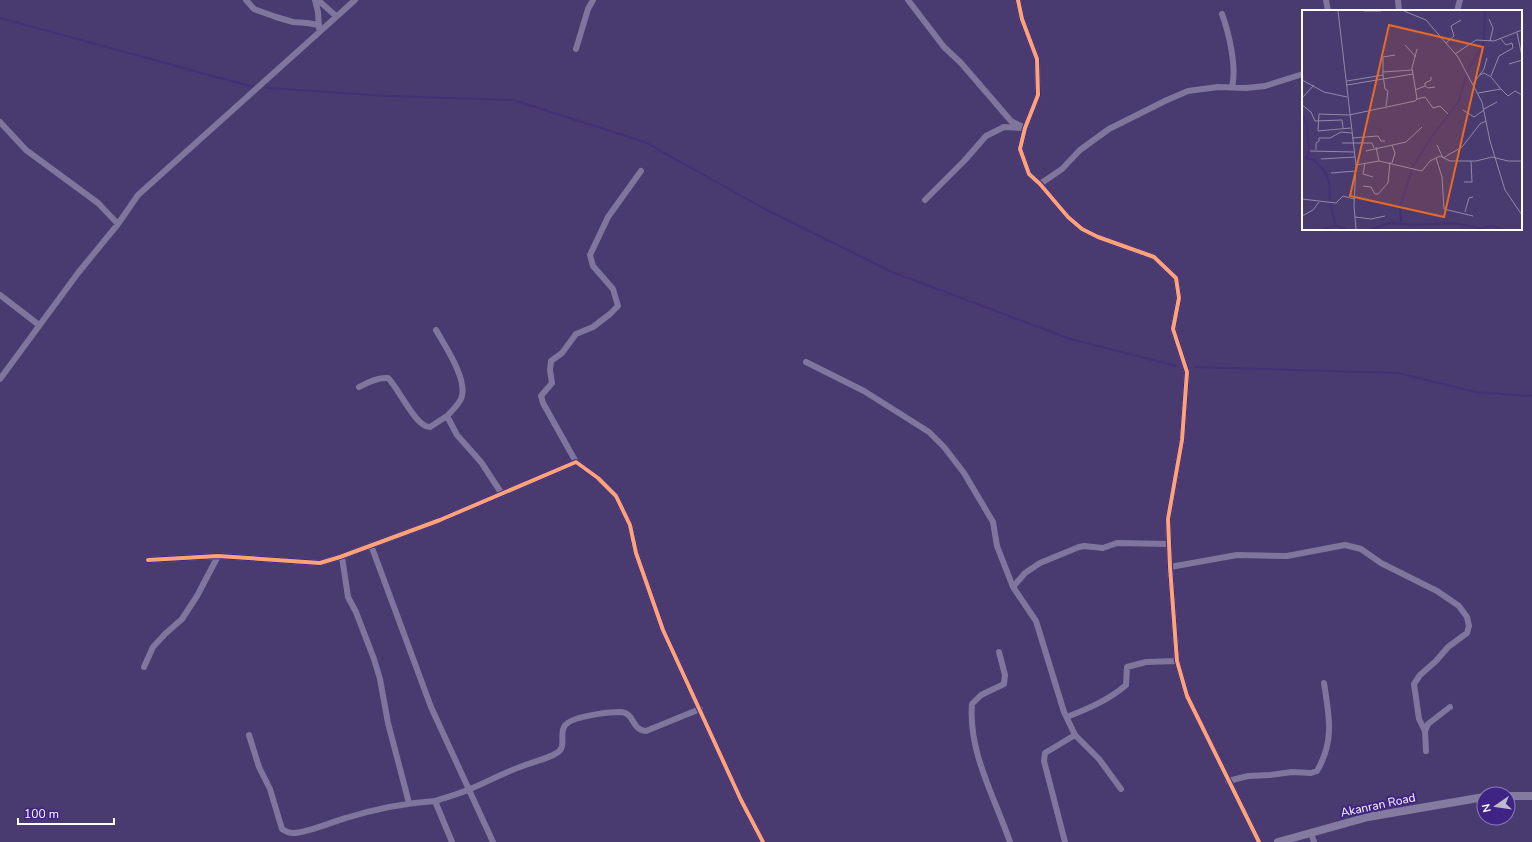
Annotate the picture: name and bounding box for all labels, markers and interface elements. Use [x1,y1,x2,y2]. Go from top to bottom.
inset map [1302,10,1522,230]
north arrow [1476,786,1516,826]
street label: Akanran Road [1339,789,1417,821]
scale bar [18,800,114,826]
text: N [1479,802,1495,814]
text: 100 m [24,806,59,822]

